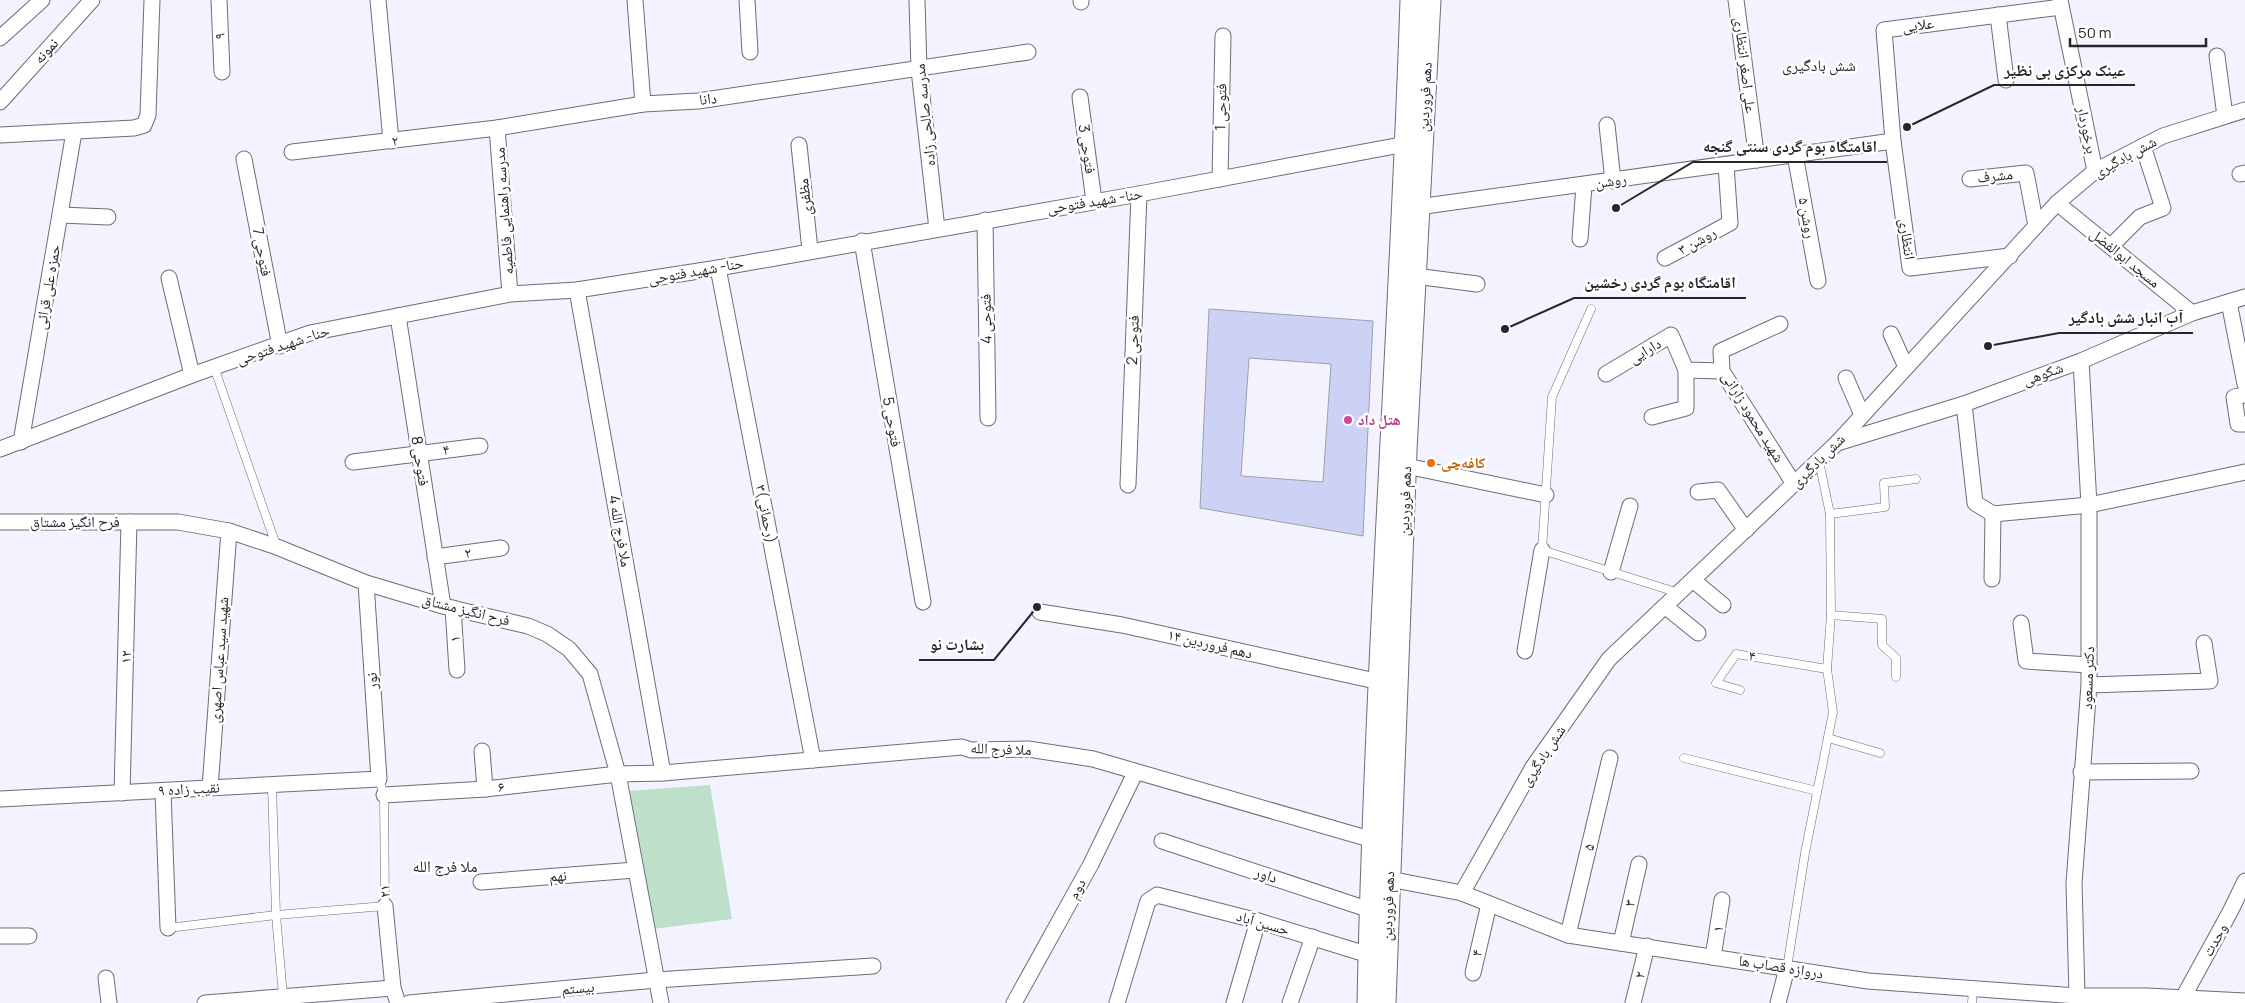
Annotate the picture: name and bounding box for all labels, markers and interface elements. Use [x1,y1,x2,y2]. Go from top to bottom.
street label: علایی [1901,12,1936,37]
scale bar [2070,15,2206,47]
street label: علی اصغر انتظاری [1729,16,1762,115]
text: 50 m [2078,22,2112,43]
street label: ۹ [209,32,230,40]
street label: نمونه [28,33,63,68]
district label: شش بادگیری [1782,54,1856,76]
callout: عینک مرکزی بی نظیر [1994,54,2135,85]
text: عینک مرکزی بی نظیر [2003,59,2126,81]
street label: دهم فروردین [1412,61,1437,133]
street label: مدرسه صالحی زاده [909,63,940,167]
street label: فتوحی 1 [1210,83,1231,131]
street label: دانا [698,87,718,110]
street label: برخوردار [2072,103,2103,156]
street label: فتوحی 3 [1074,123,1101,175]
street label: ۲ [390,130,400,151]
callout: اقامتگاه بوم گردی سنتی گنجه [1693,131,1887,162]
street label: شش بادگیری [2089,131,2160,183]
text: اقامتگاه بوم گردی سنتی گنجه [1703,135,1877,158]
street label: مدرسه راهنمایی فاطمیه [489,147,518,275]
street label: مشرف [1976,163,2014,188]
street label: روشن [1594,168,1628,193]
street label: مظفری [792,177,817,217]
street label: حنا- شهید فتوحی [1046,183,1145,218]
street label: روشن ۵ [1794,196,1821,240]
street label: انتظاری [1894,217,1921,261]
street label: روشن ۳ [1674,221,1720,260]
street label: مسجد ابوالفضل [2086,223,2165,293]
street label: فتوحی 7 [247,226,277,278]
street label: حمزه علی قرائی [30,242,65,331]
street label: حنا- شهید فتوحی [646,252,746,289]
callout: اقامتگاه بوم گردی رخشین [1574,267,1746,298]
text: اقامتگاه بوم گردی رخشین [1584,271,1736,294]
street label: فتوحی 4 [975,294,996,344]
callout: آب انبار شش بادگیر [2059,302,2193,333]
text: آب انبار شش بادگیر [2068,306,2184,328]
street label: فتوحی 2 [1121,315,1144,365]
street label: حنا- شهید فتوحی [234,319,332,369]
street label: دارایی [1625,333,1665,368]
street label: شکوهی [2020,356,2066,391]
street label: شهید محمود زارانی [1717,367,1790,466]
street label: فتوحی 5 [878,395,907,448]
place label: هتل داد [1358,409,1401,430]
marker: هتل داد [1342,414,1354,426]
street label: شش بادگیری [1786,429,1850,493]
street label: فتوحی 8 [406,434,435,487]
street label: ۴ [441,439,451,460]
place label: کافه‌چی [1441,452,1486,473]
marker: کافه‌چی [1425,457,1437,469]
street label: دهم فروردین [1393,466,1416,536]
street label: ۳(رحمانی) [751,483,782,545]
street label: 4 ملا فرج الله [604,493,637,569]
street label: فرح انگیز مشتاق [30,511,120,532]
street label: ۲ [463,542,473,563]
street label: فرح انگیز مشتاق [420,588,512,631]
street label: شهید سید عباس اصهری [204,596,233,724]
street label: دهم فروردین ۱۴ [1166,624,1255,663]
callout: بشارت نو [919,629,994,660]
text: بشارت نو [930,633,984,655]
street label: ۱ [444,635,465,643]
street label: ۴ [1747,645,1757,666]
street label: دکتر مسعود [2076,646,2099,710]
street label: ۱۲ [115,650,136,664]
street label: نور [360,672,383,691]
street label: شش بادگیری [1515,721,1570,790]
street label: ملا فرج الله [970,737,1032,760]
street label: نقیب زاده ۹ [157,776,220,801]
street label: ۶ [496,776,506,797]
street label: ۵ [1578,841,1600,853]
district label: ملا فرج الله [412,855,478,877]
street label: داور [1251,861,1280,888]
street label: نهم [548,864,568,887]
street label: دهم فروردین [1376,871,1399,941]
street label: دوم [1062,875,1091,903]
street label: ۲۱ [374,884,395,898]
street label: ۳ [1619,897,1641,909]
street label: حسین آباد [1234,905,1293,940]
street label: وحدت [2197,919,2232,960]
street label: ۱ [1707,924,1728,934]
street label: ۴ [1466,947,1488,959]
street label: دروازه قصاب ها [1737,949,1825,984]
street label: ۲ [1629,969,1651,981]
street label: بیستم [561,976,595,999]

